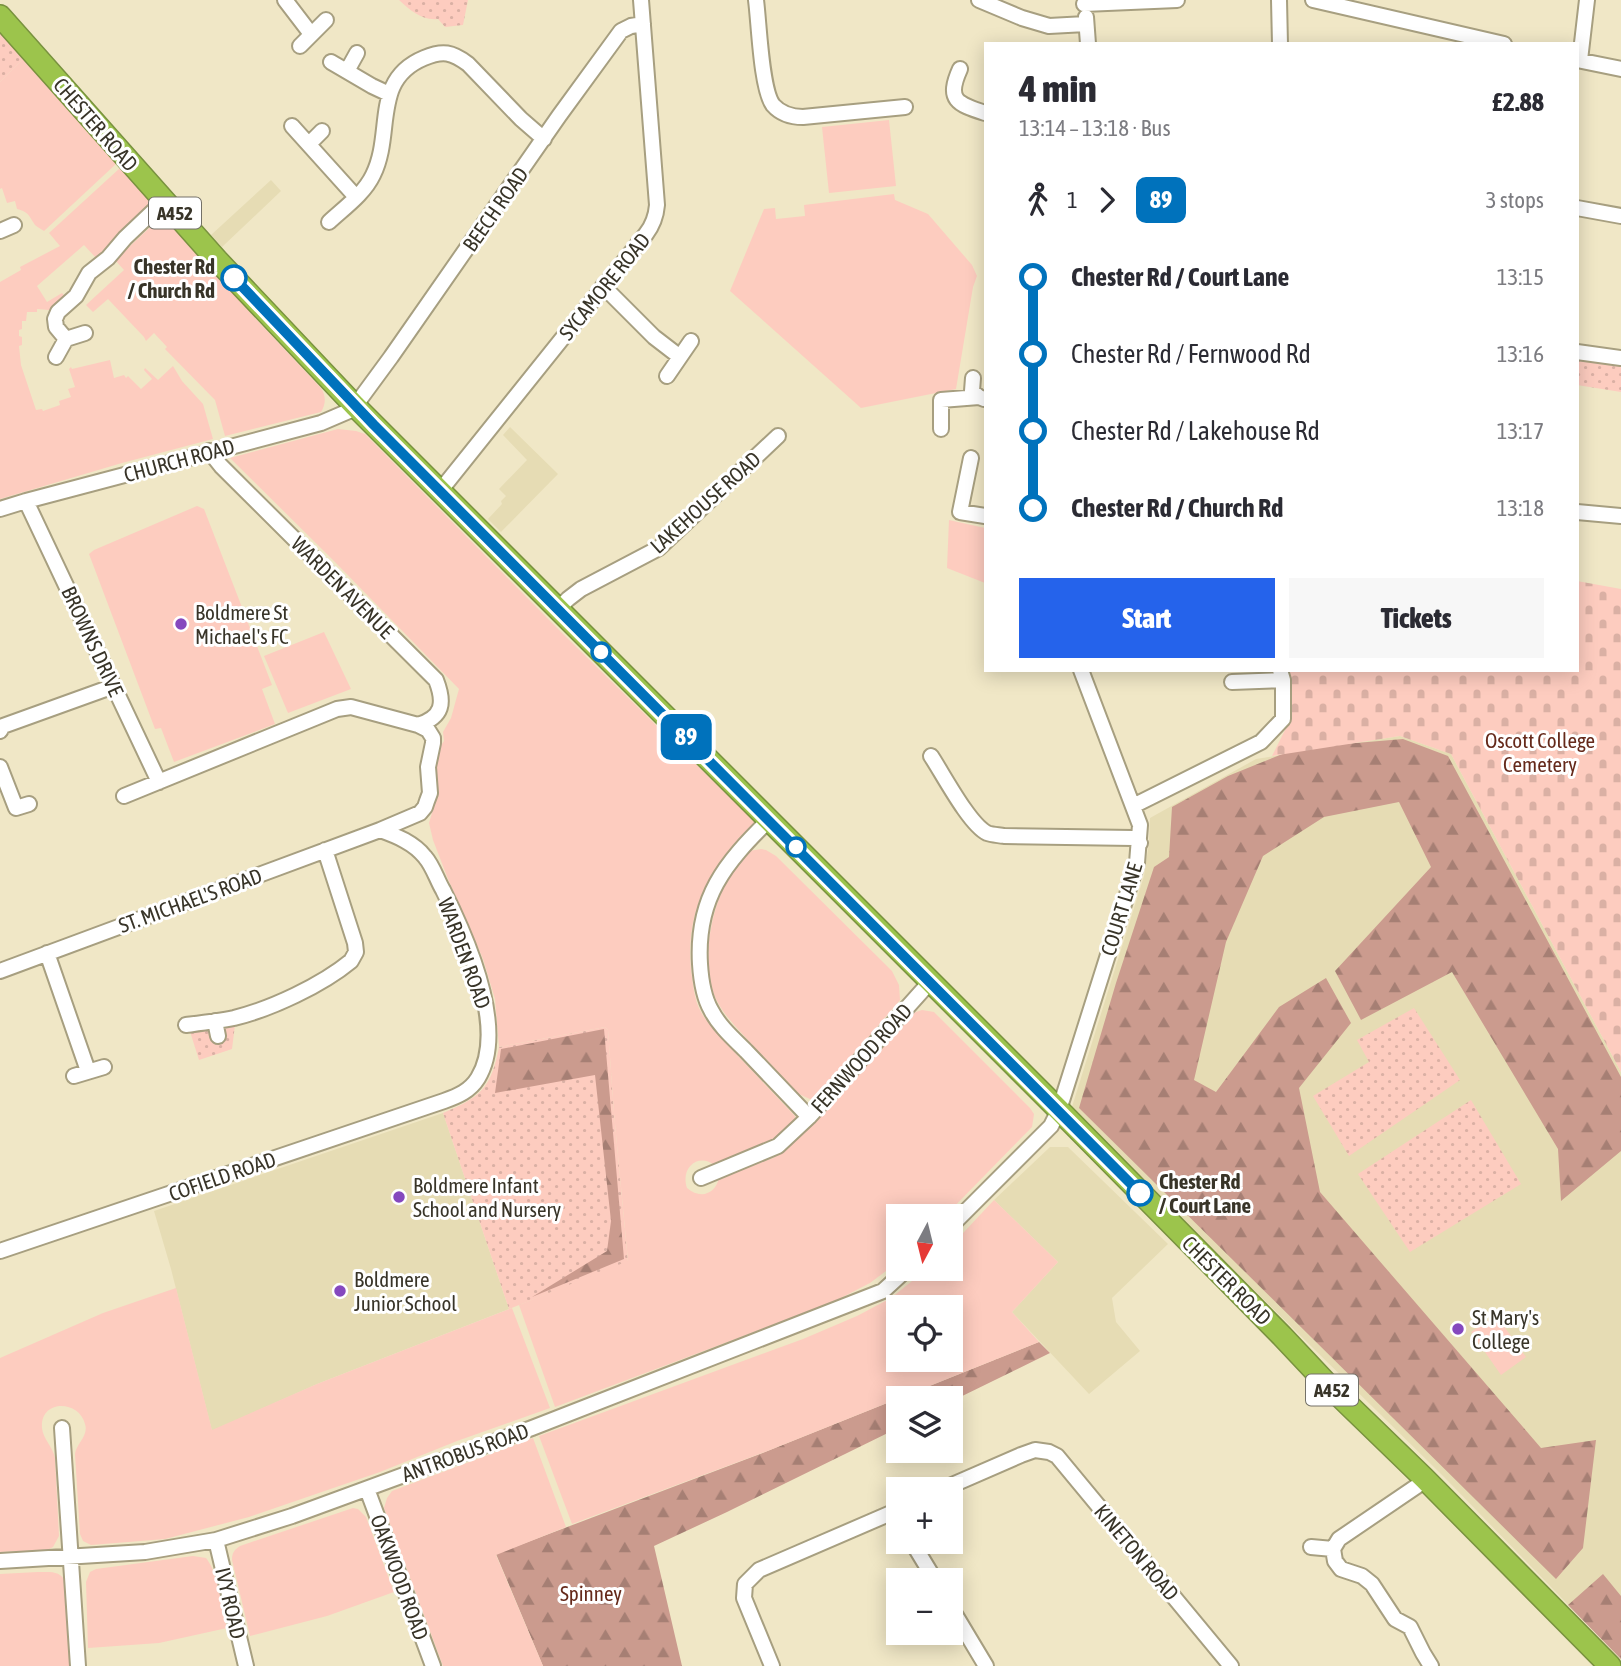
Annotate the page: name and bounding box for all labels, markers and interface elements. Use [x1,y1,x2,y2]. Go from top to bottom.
text: 4 min [1019,67,1097,110]
street label: CHESTER ROAD [49,73,143,175]
text: £2.88 [1492,87,1544,117]
text: 13:14 – 13:18 · Bus [1019,115,1171,141]
street label: BEECH ROAD [457,162,533,256]
icon: walk [1019,181,1057,219]
icon: forward [1088,181,1126,219]
text: 89 [1150,186,1172,213]
text: 1 [1067,187,1078,213]
text: 3 stops [1486,187,1544,213]
road number: A452 [149,197,201,228]
street label: SYCAMORE ROAD [554,228,654,344]
place label: Chester Rd / Church Rd [128,254,215,302]
text: Chester Rd / Court Lane [1071,262,1289,292]
text: 13:15 [1497,264,1544,290]
marker: Chester Rd / Church Rd [221,265,247,291]
text: Chester Rd / Fernwood Rd [1071,339,1311,369]
text: 13:16 [1497,341,1544,367]
text: Chester Rd / Lakehouse Rd [1071,416,1320,446]
text: 13:17 [1497,418,1544,444]
street label: CHURCH ROAD [121,434,237,486]
street label: LAKEHOUSE ROAD [645,446,765,558]
text: Chester Rd / Church Rd [1071,493,1283,523]
text: 13:18 [1497,495,1544,521]
street label: WARDEN AVENUE [287,531,399,643]
button: Start [1019,578,1275,658]
button: Tickets [1289,578,1544,658]
street label: BROWNS DRIVE [57,582,129,700]
place label: Boldmere St Michael's FC [195,600,289,648]
marker: Boldmere St Michael's FC [173,616,189,632]
unlabelled marker [591,642,611,662]
line badge: 89 [654,714,718,760]
text: 89 [675,723,697,750]
park label: Oscott College Cemetery [1485,728,1595,776]
unlabelled marker [786,837,806,857]
street label: COURT LANE [1095,860,1147,958]
street label: ST. MICHAEL'S ROAD [115,863,265,937]
street label: WARDEN ROAD [434,894,496,1012]
street label: FERNWOOD ROAD [806,998,916,1118]
street label: COFIELD ROAD [165,1147,279,1205]
place label: Chester Rd / Court Lane [1159,1169,1251,1217]
place label: Boldmere Infant School and Nursery [413,1173,562,1221]
marker: Chester Rd / Court Lane [1127,1180,1153,1206]
marker: Boldmere Infant School and Nursery [391,1189,407,1205]
north arrow [886,1204,962,1281]
map controls [886,1204,963,1645]
street label: CHESTER ROAD [1178,1231,1276,1329]
place label: Boldmere Junior School [354,1267,457,1315]
marker: Boldmere Junior School [332,1283,348,1299]
button: locate [886,1295,963,1372]
place label: St Mary's College [1472,1305,1539,1353]
marker: St Mary's College [1450,1321,1466,1337]
road number: A452 [1306,1374,1358,1406]
button: layers [886,1386,963,1463]
street label: ANTROBUS ROAD [398,1418,532,1486]
button: + [886,1477,963,1554]
street label: KINETON ROAD [1090,1499,1184,1605]
street label: OAKWOOD ROAD [366,1511,434,1643]
street label: IVY ROAD [211,1565,251,1641]
button: − [886,1568,963,1645]
park label: Spinney [560,1581,622,1605]

